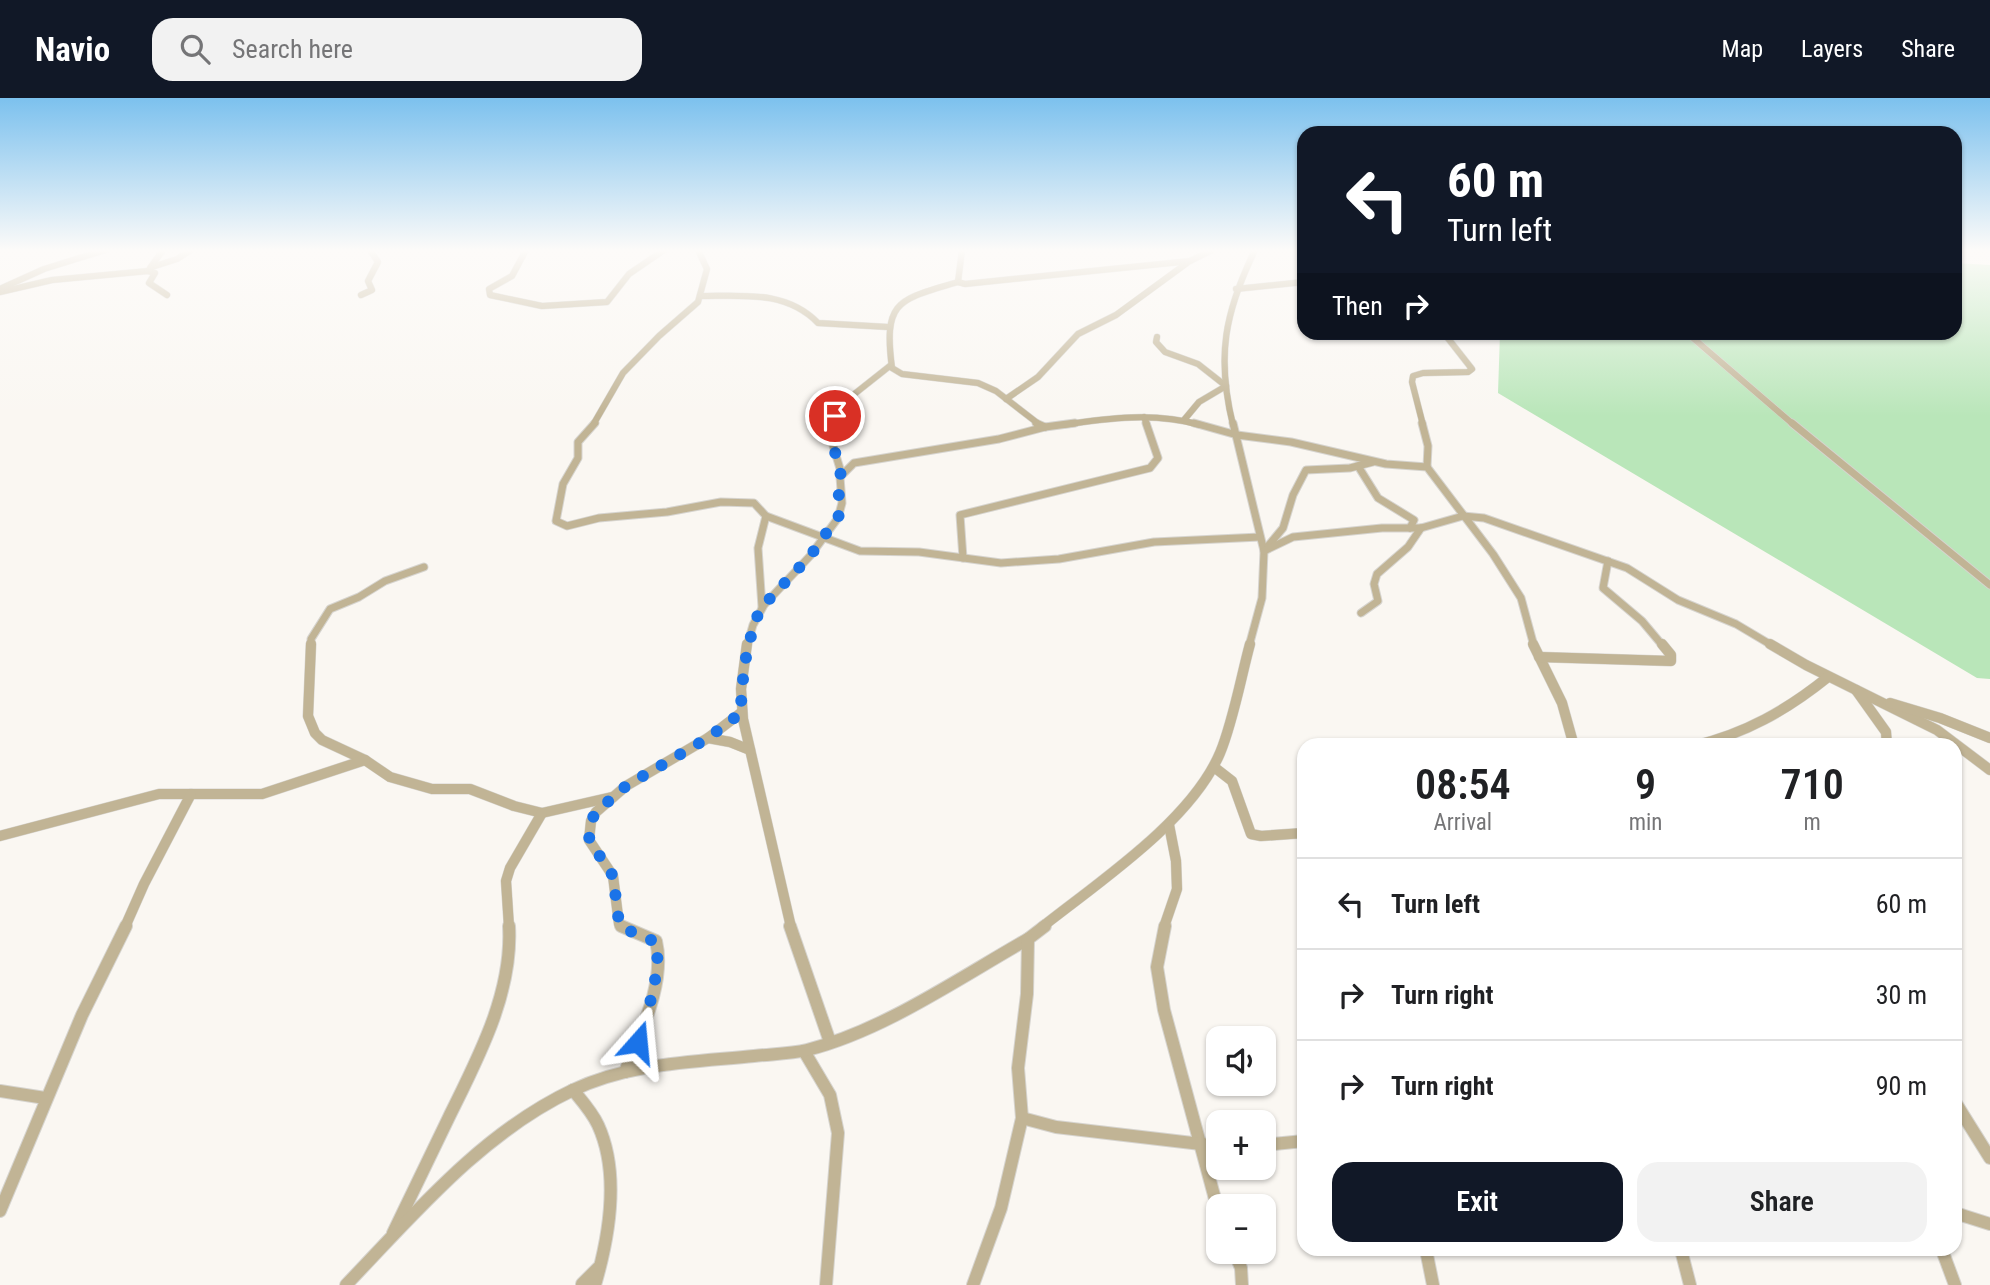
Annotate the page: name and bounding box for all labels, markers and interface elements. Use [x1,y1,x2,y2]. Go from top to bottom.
search box [152,18,642,81]
text: Navio [35,30,110,69]
icon: search [176,30,214,68]
text: Search here [232,34,353,64]
text: Map [1722,35,1763,63]
text: Layers [1801,35,1863,63]
text: Share [1901,35,1955,63]
text: 60 m [1447,152,1544,209]
icon: left [1332,154,1423,245]
text: Turn left [1447,211,1552,249]
icon: right [1397,287,1435,325]
text: Then [1332,291,1383,321]
pin [805,386,865,446]
icon: arrive [816,397,854,435]
text: 08:54 [1415,760,1511,809]
text: 9 [1635,760,1656,809]
text: 710 [1781,760,1844,809]
text: Arrival [1434,809,1492,836]
text: min [1629,809,1662,836]
text: m [1804,809,1821,836]
icon: left [1332,885,1370,923]
text: Turn left [1391,889,1480,919]
text: 60 m [1876,889,1927,919]
icon: right [1332,976,1370,1014]
text: Turn right [1391,980,1493,1010]
text: 30 m [1876,980,1927,1010]
position arrow [601,1005,675,1079]
map controls [1206,1026,1276,1264]
button: sound [1206,1026,1276,1096]
icon: right [1332,1067,1370,1105]
text: Turn right [1391,1071,1493,1101]
text: 90 m [1876,1071,1927,1101]
button: + [1206,1110,1276,1180]
button: Exit [1332,1162,1623,1242]
button: Share [1637,1162,1927,1242]
button: − [1206,1194,1276,1264]

